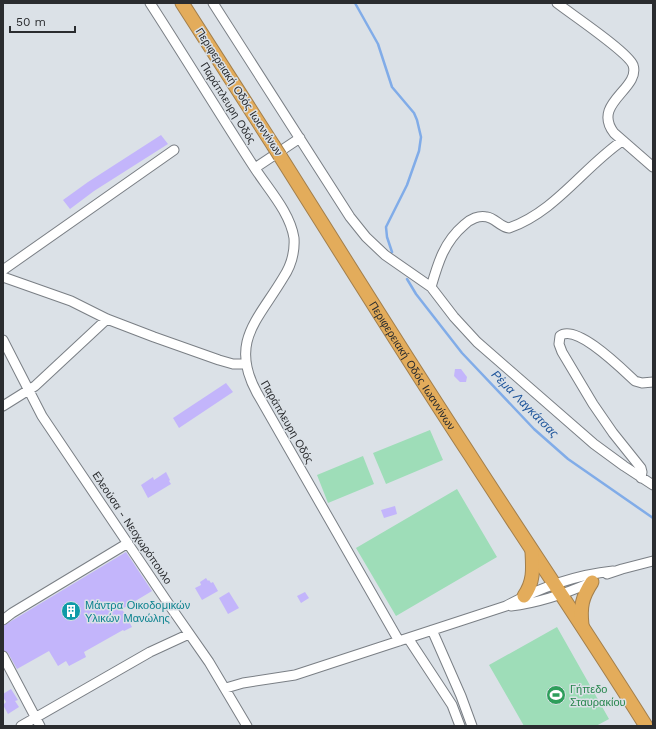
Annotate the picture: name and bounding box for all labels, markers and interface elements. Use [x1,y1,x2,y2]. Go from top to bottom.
scale bar [10,8,75,34]
text: 50 m [16,15,46,29]
street label: Περιφερειακή Οδός Ιωαννίνων [193,26,286,159]
street label: Παράπλευρη Οδός [198,60,258,146]
street label: Περιφερειακή Οδός Ιωαννίνων [367,299,459,433]
water label: Ρέμα Λαγκάτσας [489,368,562,441]
street label: Παράπλευρη Οδός [258,378,316,466]
street label: Ελεούσα - Νεοχωρόπουλο [89,469,175,587]
place label: Μάντρα Οικοδομικών Υλικών Μανώλης [85,599,191,625]
building icon: Μάντρα Οικοδομικών Υλικών Μανώλης [60,600,82,622]
place label: Γήπεδο Σταυρακίου [570,683,626,709]
sports icon: Γήπεδο Σταυρακίου [545,684,567,706]

